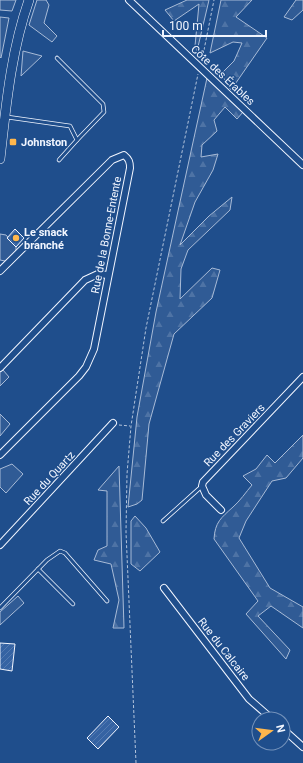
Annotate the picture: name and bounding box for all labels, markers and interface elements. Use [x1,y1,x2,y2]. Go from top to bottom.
scale bar [163,12,266,38]
text: 100 m [169,19,203,33]
street label: Côte des Érables [188,43,257,108]
place label: Johnston [21,136,67,149]
marker: Johnston [8,137,18,147]
street label: Rue de la Bonne-Entente [89,175,124,295]
place label: Le snack branché [24,226,68,252]
marker: Le snack branché [11,233,21,243]
street label: Rue des Graviers [201,401,268,469]
street label: Rue du Quartz [21,448,78,508]
street label: Rue du Calcaire [195,615,252,683]
north arrow [251,711,291,751]
text: N [273,723,288,734]

